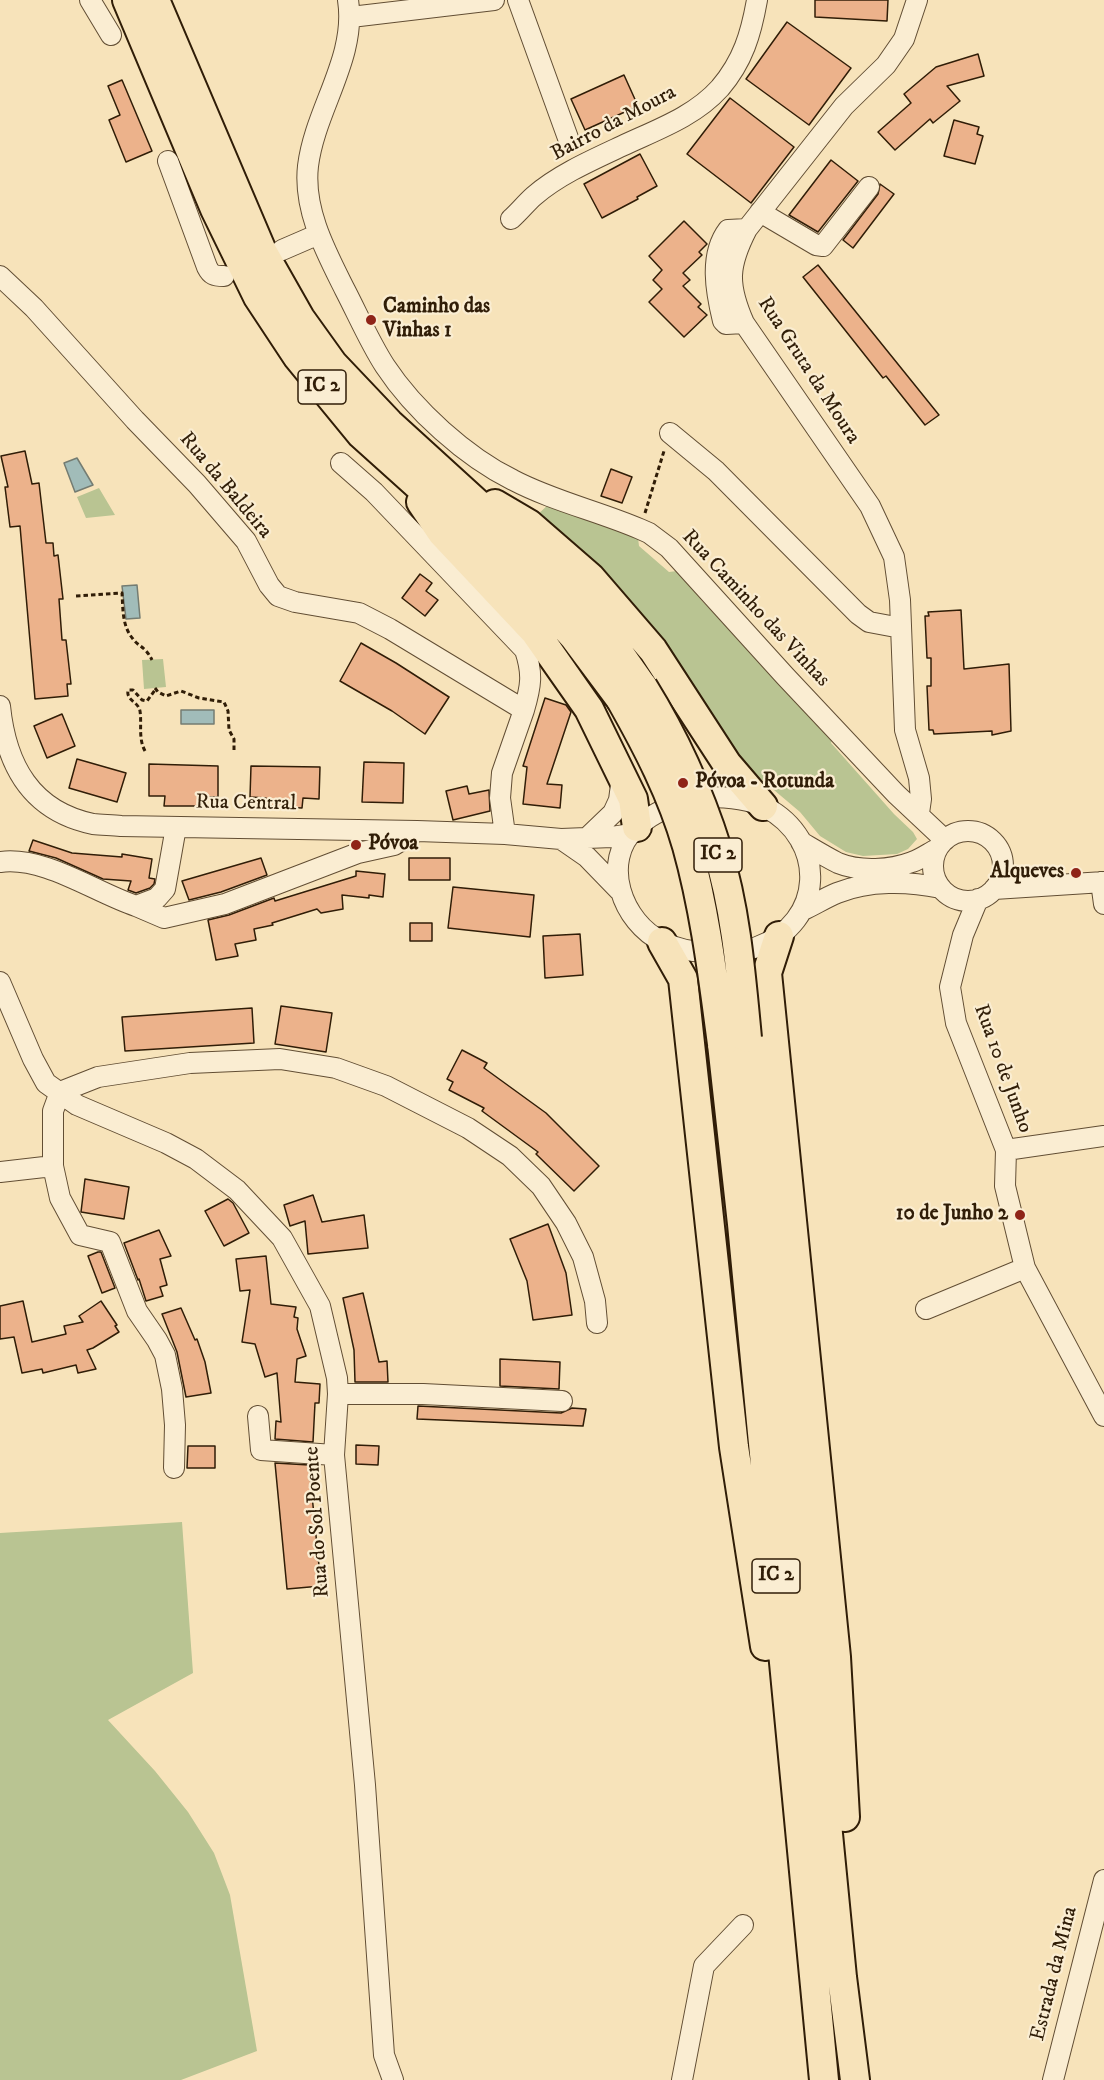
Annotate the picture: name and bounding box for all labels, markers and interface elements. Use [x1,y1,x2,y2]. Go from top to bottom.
street label: Bairro da Moura [547,81,681,167]
street label: Rua Gruta da Moura [751,293,865,449]
place label: Caminho das Vinhas 1 [383,295,490,345]
marker: Caminho das Vinhas 1 [364,313,378,327]
road number: IC 2 [298,370,346,404]
street label: Rua da Baldeira [173,428,277,544]
street label: Rua Caminho das Vinhas [676,525,834,693]
place label: Póvoa - Rotunda [695,770,834,796]
marker: Póvoa - Rotunda [676,776,690,790]
street label: Rua Central [195,791,297,817]
place label: Póvoa [368,832,418,858]
marker: Póvoa [349,838,363,852]
road number: IC 2 [694,838,742,872]
place label: Alqueves [990,860,1064,886]
marker: Alqueves [1069,866,1083,880]
street label: Rua 10 de Junho [967,1001,1037,1137]
place label: 10 de Junho 2 [896,1202,1008,1228]
marker: 10 de Junho 2 [1013,1208,1027,1222]
street label: Rua do Sol Poente [300,1445,336,1599]
road number: IC 2 [752,1559,800,1593]
street label: Estrada da Mina [1026,1904,1084,2044]

